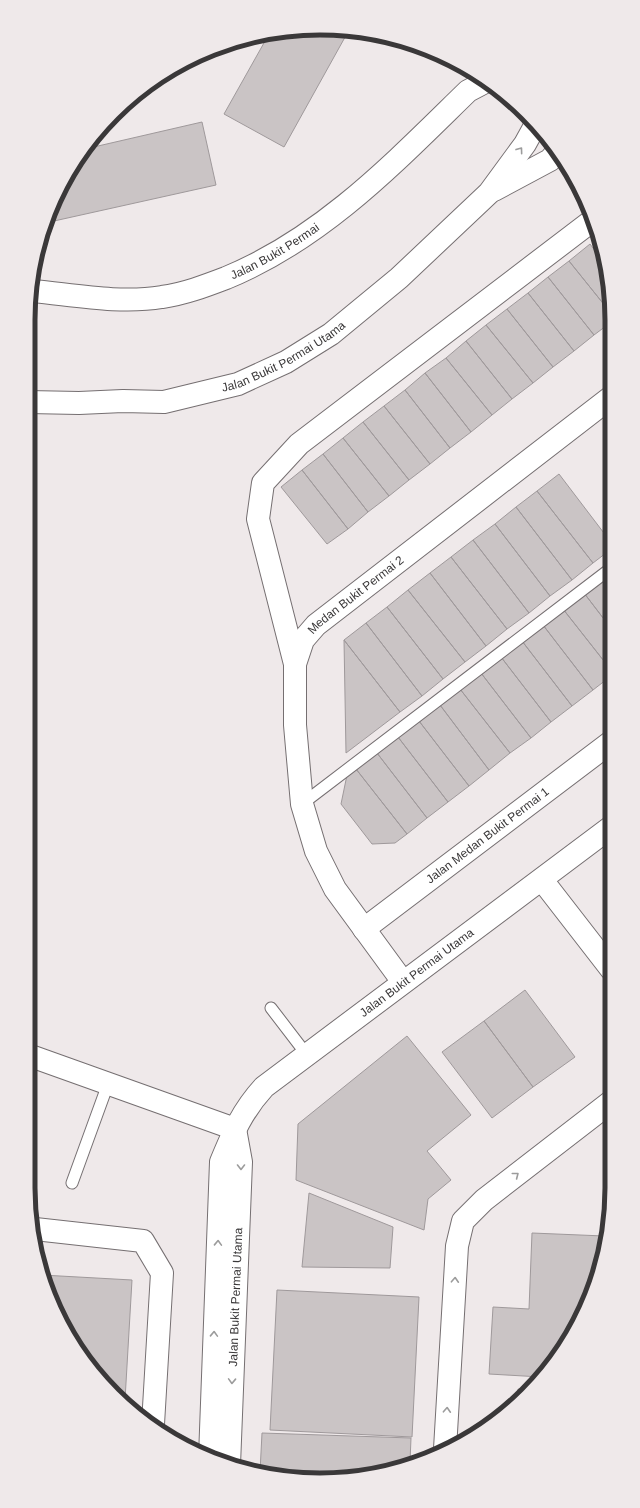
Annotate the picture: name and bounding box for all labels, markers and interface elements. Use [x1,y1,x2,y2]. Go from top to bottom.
one-way arrow [515,147,523,154]
street label: Jalan Bukit Permai [228,220,322,282]
street label: Jalan Bukit Permai Utama [220,318,348,395]
street label: Medan Bukit Permai 2 [305,553,407,637]
street label: Jalan Medan Bukit Permai 1 [423,784,552,886]
street label: Jalan Bukit Permai Utama [357,925,477,1020]
one-way arrow [236,1164,245,1170]
one-way arrow [512,1173,519,1180]
street label: Jalan Bukit Permai Utama [226,1227,245,1367]
one-way arrow [214,1240,222,1246]
one-way arrow [451,1277,459,1283]
one-way arrow [210,1331,219,1337]
one-way arrow [228,1378,237,1384]
one-way arrow [443,1407,452,1413]

